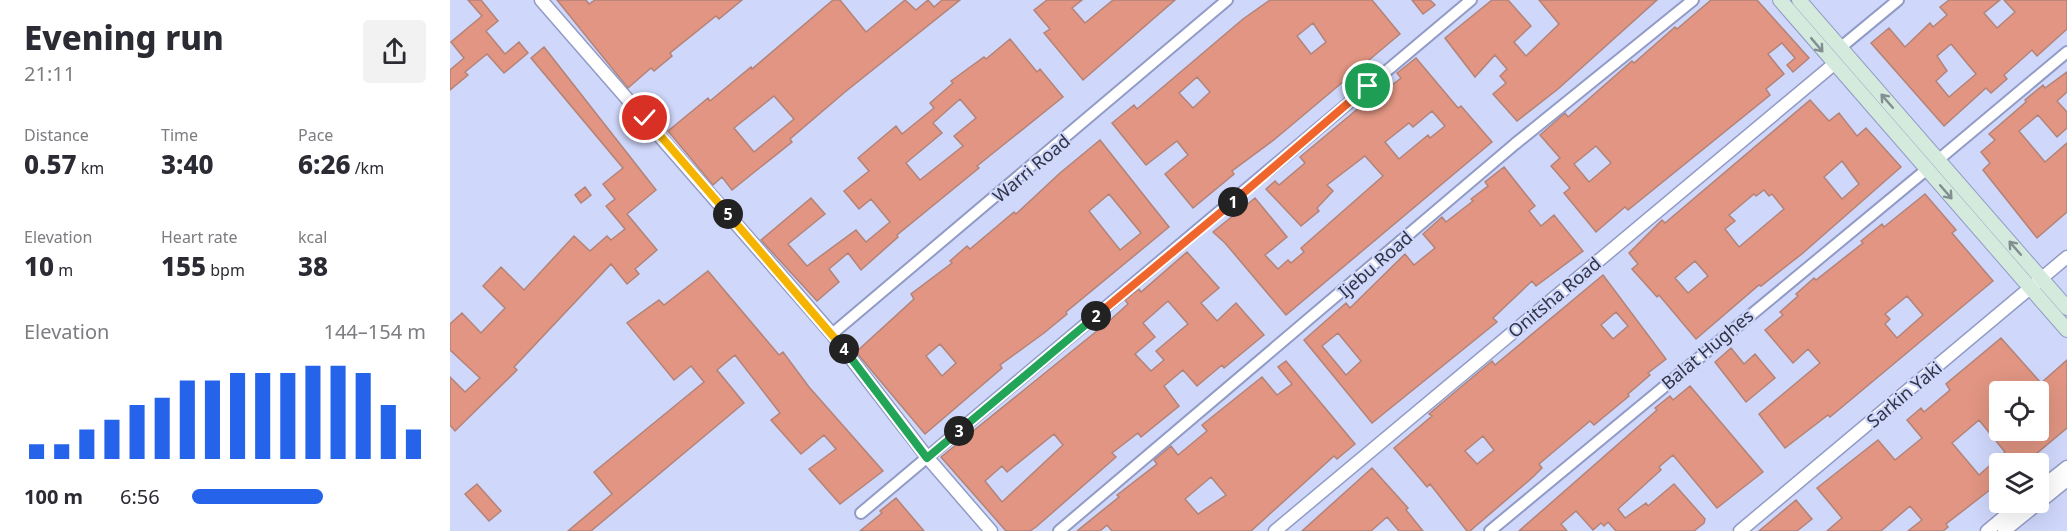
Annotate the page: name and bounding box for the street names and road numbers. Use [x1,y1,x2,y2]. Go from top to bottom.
street label: Warri Road [987,129,1075,207]
street label: Ijebu Road [1333,225,1417,303]
street label: Onitsha Road [1503,251,1605,343]
street label: Balat Hughes [1656,303,1758,395]
street label: Sarkin Yaki [1861,356,1947,432]

